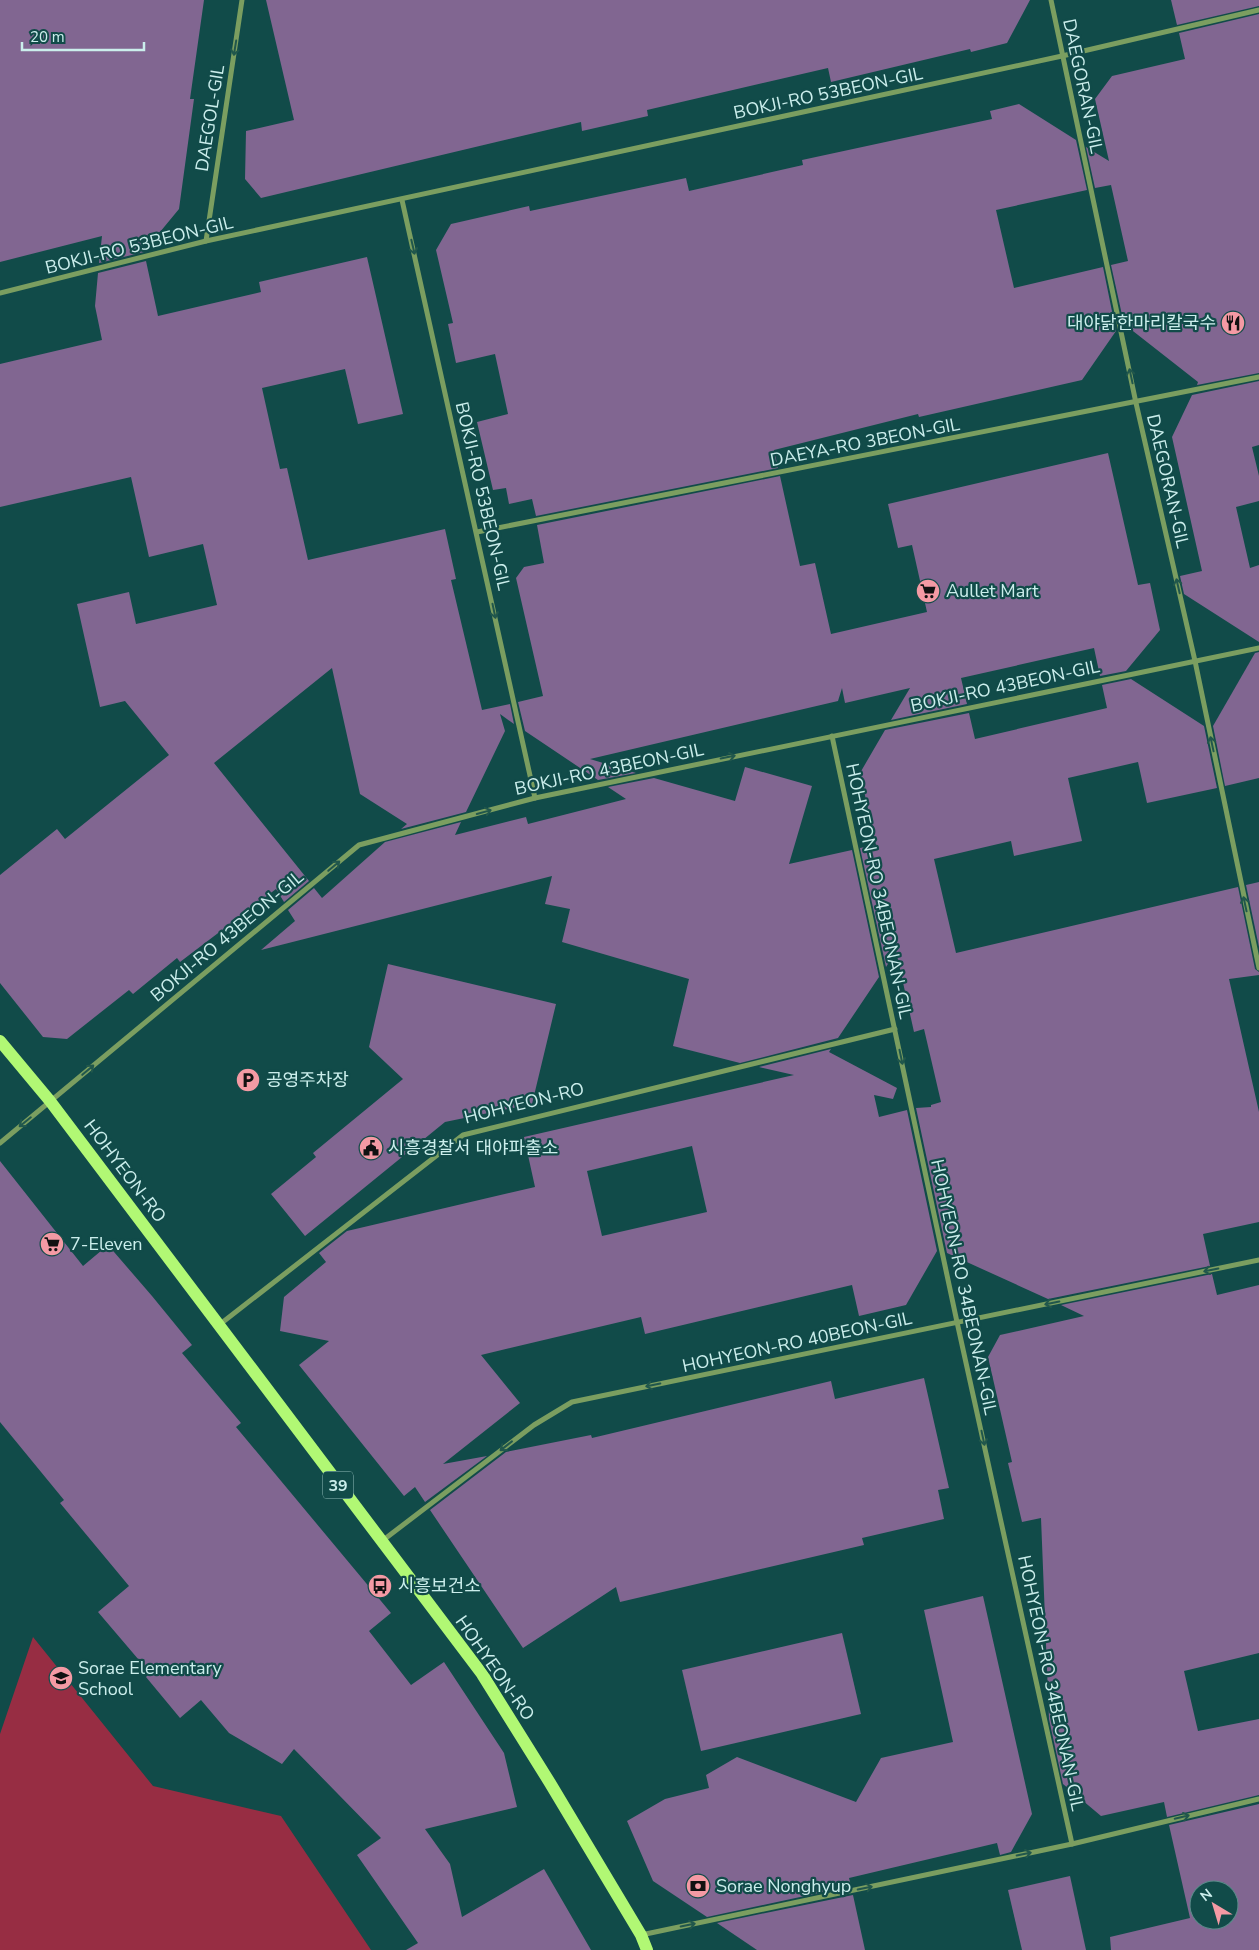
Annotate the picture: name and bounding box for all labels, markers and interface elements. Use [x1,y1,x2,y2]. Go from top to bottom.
street label: DAEGORAN-GIL [1057,17,1109,156]
scale bar [22,20,145,52]
text: 20 m [30,27,65,47]
one-way arrow [230,40,240,56]
street label: BOKJI-RO 53BEON-GIL [731,61,925,125]
street label: DAEGOL-GIL [190,63,230,173]
street label: BOKJI-RO 53BEON-GIL [43,210,236,280]
one-way arrow [409,239,418,255]
restaurant icon: 대야닭한마리칼국수 [1220,310,1246,336]
place label: 대야닭한마리칼국수 [1067,311,1216,335]
one-way arrow [1126,368,1135,384]
street label: BOKJI-RO 53BEON-GIL [450,399,516,593]
street label: DAEYA-RO 3BEON-GIL [768,412,962,472]
street label: DAEGORAN-GIL [1141,412,1195,551]
supermarket icon: Aullet Mart [915,578,941,604]
one-way arrow [1173,578,1182,594]
place label: Aullet Mart [946,579,1039,603]
one-way arrow [490,602,499,618]
street label: BOKJI-RO 43BEON-GIL [908,654,1102,718]
street label: BOKJI-RO 43BEON-GIL [512,737,706,801]
one-way arrow [1207,737,1217,753]
one-way arrow [720,752,736,762]
street label: HOHYEON-RO 34BEONAN-GIL [840,761,918,1021]
one-way arrow [476,806,492,816]
one-way arrow [327,860,340,871]
street label: BOKJI-RO 43BEON-GIL [146,865,309,1007]
one-way arrow [1240,896,1250,912]
one-way arrow [896,1049,906,1065]
one-way arrow [81,1065,94,1076]
parking icon: 공영주차장 [235,1067,261,1093]
place label: 공영주차장 [266,1068,349,1092]
street label: HOHYEON-RO [461,1076,587,1130]
street label: HOHYEON-RO [78,1115,172,1227]
one-way arrow [19,1116,32,1127]
public building icon: 시흥경찰서 대야파출소 [358,1135,384,1161]
place label: 시흥경찰서 대야파출소 [388,1136,558,1160]
street label: HOHYEON-RO 34BEONAN-GIL [925,1157,1003,1417]
supermarket icon: 7-Eleven [39,1231,65,1257]
place label: 7-Eleven [70,1232,143,1256]
one-way arrow [1204,1266,1220,1275]
one-way arrow [1045,1299,1061,1308]
street label: HOHYEON-RO 40BEON-GIL [680,1306,914,1378]
one-way arrow [645,1381,661,1391]
one-way arrow [979,1430,988,1446]
one-way arrow [500,1441,513,1452]
road number: 39 [323,1472,353,1498]
street label: HOHYEON-RO 34BEONAN-GIL [1012,1553,1090,1813]
bus stop icon: 시흥보건소 [367,1573,393,1599]
place label: 시흥보건소 [398,1574,481,1598]
street label: HOHYEON-RO [450,1611,540,1725]
place label: Sorae Elementary School [78,1656,223,1701]
school or university icon: Sorae Elementary School [48,1665,74,1691]
one-way arrow [1173,1812,1189,1821]
one-way arrow [1015,1849,1031,1858]
bank icon: Sorae Nonghyup [685,1873,711,1899]
place label: Sorae Nonghyup [716,1874,851,1898]
north arrow [1189,1880,1239,1930]
one-way arrow [856,1882,872,1892]
text: N [1196,1884,1216,1906]
one-way arrow [680,1920,696,1929]

